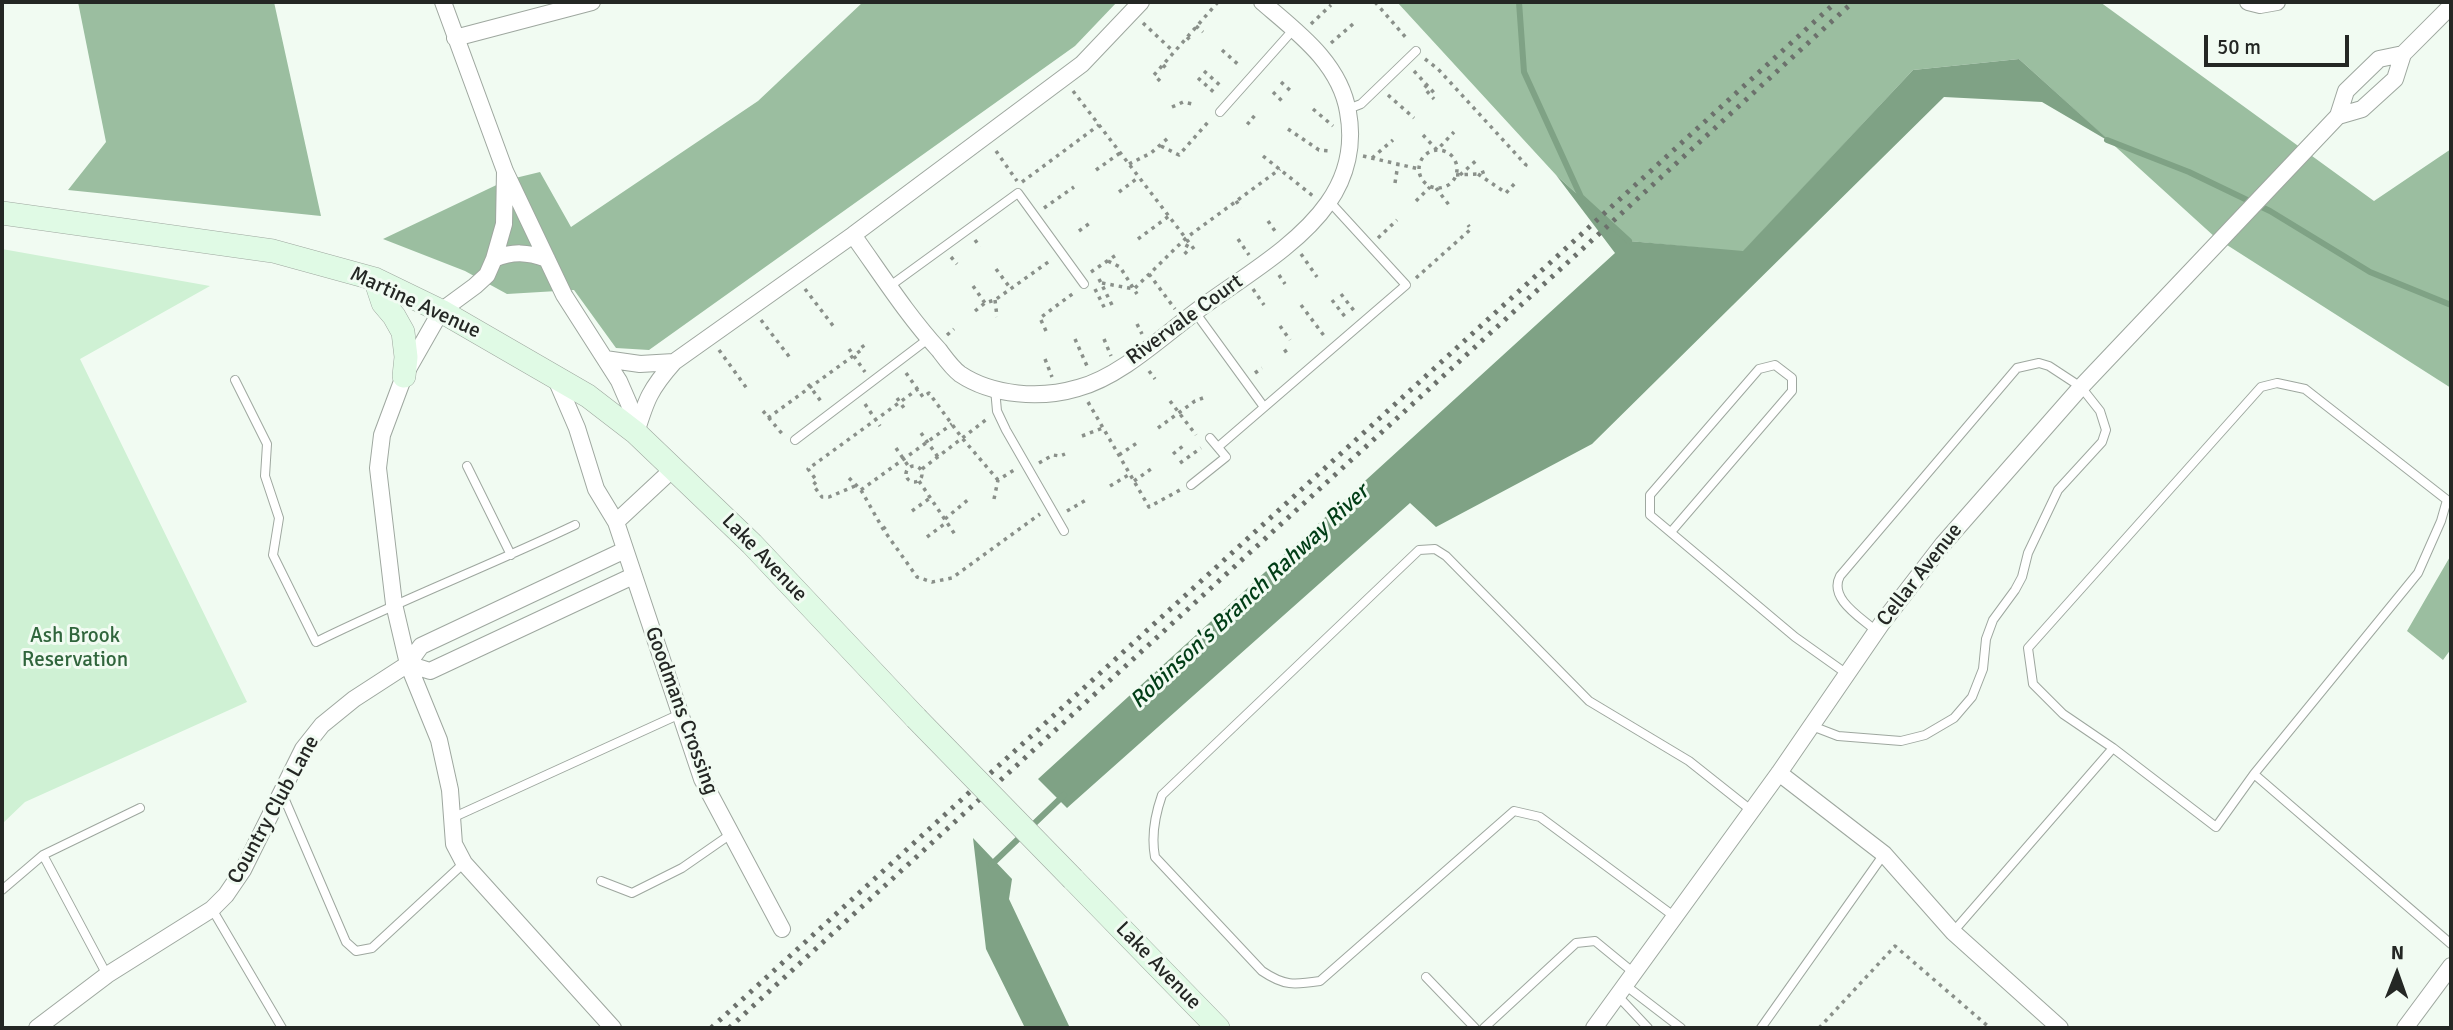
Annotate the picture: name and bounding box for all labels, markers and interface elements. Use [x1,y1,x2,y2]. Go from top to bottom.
scale bar [2208,21,2353,65]
text: 50 m [2217,34,2261,60]
street label: Martine Avenue [346,262,484,344]
street label: Rivervale Court [1122,269,1248,371]
water label: Robinson's Branch Rahway River [1125,479,1375,715]
street label: Lake Avenue [716,509,812,607]
street label: Cellar Avenue [1872,518,1968,632]
park label: Ash Brook Reservation [22,623,128,673]
street label: Goodmans Crossing [639,624,723,798]
street label: Country Club Lane [223,731,325,889]
street label: Lake Avenue [1110,917,1206,1015]
north arrow [2362,939,2432,1009]
text: N [2391,941,2404,965]

